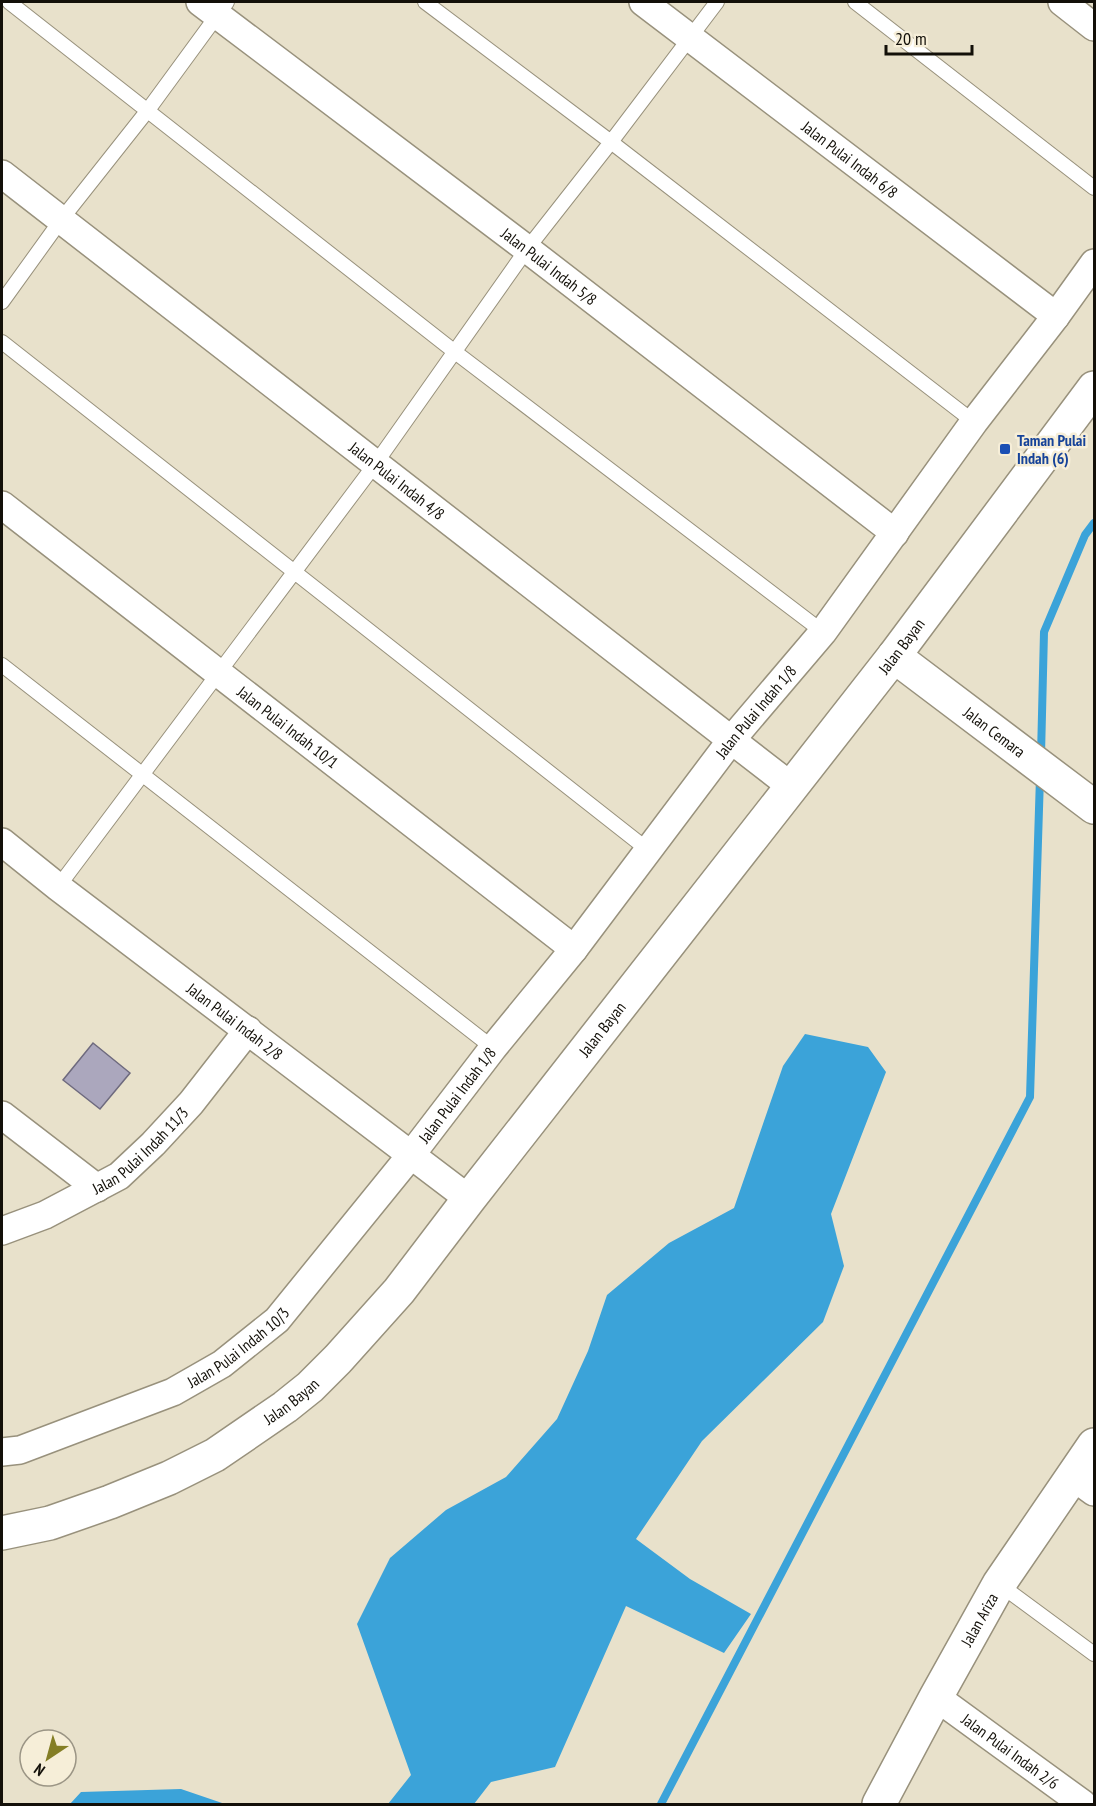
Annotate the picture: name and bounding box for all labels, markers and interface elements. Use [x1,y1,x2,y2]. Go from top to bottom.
scale bar [886,18,972,56]
text: 20 m [895,27,927,50]
street label: Jalan Pulai Indah 6/8 [797,116,902,202]
street label: Jalan Pulai Indah 5/8 [497,223,601,309]
place label: Taman Pulai Indah (6) [1017,430,1086,468]
street label: Jalan Pulai Indah 4/8 [345,437,449,524]
marker: Taman Pulai Indah (6) [998,442,1012,456]
street label: Jalan Bayan [873,614,929,679]
street label: Jalan Pulai Indah 1/8 [711,661,801,763]
street label: Jalan Pulai Indah 10/1 [233,681,342,772]
street label: Jalan Cemara [959,702,1029,762]
street label: Jalan Pulai Indah 2/8 [182,978,287,1064]
street label: Jalan Bayan [574,998,630,1061]
street label: Jalan Pulai Indah 1/8 [414,1043,500,1147]
street label: Jalan Pulai Indah 11/3 [88,1103,192,1199]
street label: Jalan Pulai Indah 10/3 [183,1303,293,1392]
street label: Jalan Bayan [259,1374,323,1429]
street label: Jalan Ariza [956,1589,1002,1651]
street label: Jalan Pulai Indah 2/6 [957,1709,1063,1793]
north arrow [18,1728,78,1788]
text: N [30,1760,49,1781]

